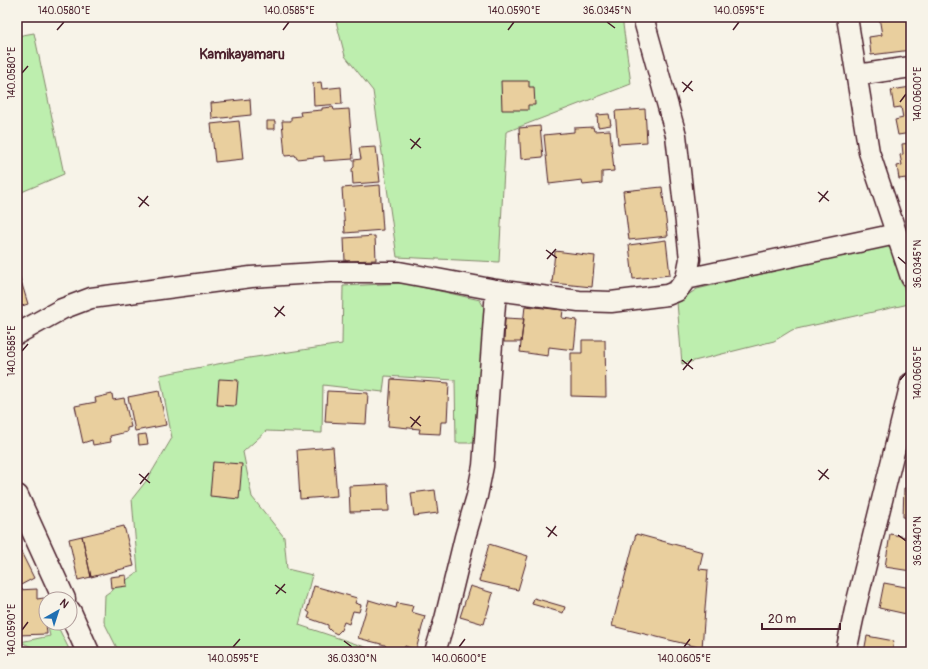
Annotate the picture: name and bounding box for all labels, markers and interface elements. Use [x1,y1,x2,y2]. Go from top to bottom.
text: 140.0580°E [38,5,90,17]
text: 140.0585°E [263,5,315,17]
text: 140.0590°E [488,5,540,17]
text: 36.0345°N [583,5,631,17]
text: 140.0595°E [713,5,765,17]
district label: Kamikayamaru [199,46,285,63]
text: 140.0580°E [6,47,18,99]
text: 140.0600°E [912,67,924,121]
text: 36.0345°N [912,240,924,288]
text: 140.0585°E [6,325,18,377]
text: 140.0605°E [912,346,924,400]
text: 36.0340°N [912,516,924,566]
north arrow [38,591,78,631]
text: N [57,596,71,611]
text: 140.0590°E [6,604,18,656]
scale bar [762,605,840,631]
text: 20 m [768,612,797,627]
text: 140.0595°E [207,653,259,665]
text: 36.0330°N [327,653,377,665]
text: 140.0600°E [432,653,486,665]
text: 140.0605°E [657,653,711,665]

